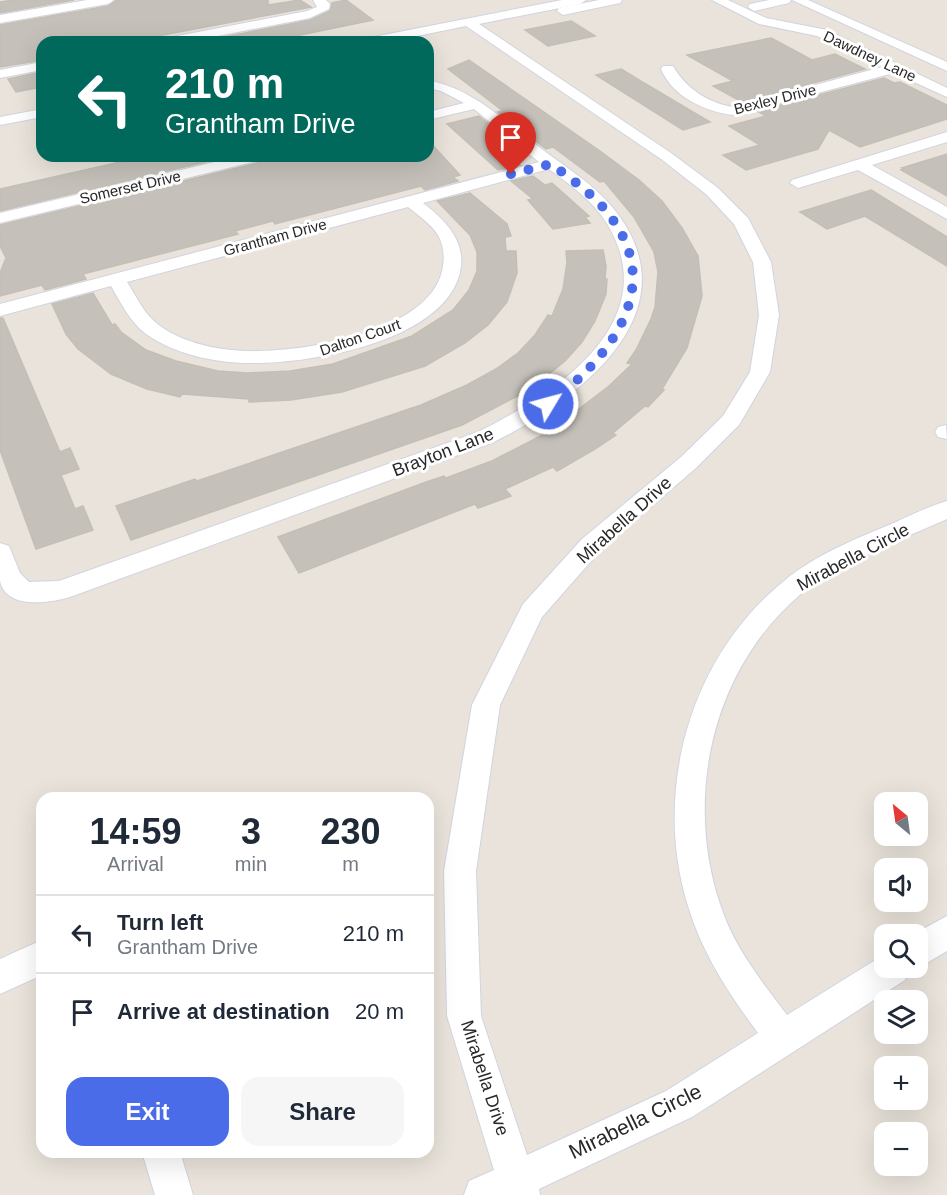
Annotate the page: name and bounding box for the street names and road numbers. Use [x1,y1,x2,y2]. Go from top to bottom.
street label: Dawdney Lane [821,27,919,85]
street label: Bexley Drive [732,81,818,117]
street label: Somerset Drive [78,167,182,207]
street label: Grantham Drive [222,215,328,259]
street label: Dalton Court [317,315,403,359]
street label: Brayton Lane [389,423,497,481]
street label: Mirabella Drive [573,472,675,568]
street label: Mirabella Circle [794,519,912,595]
street label: Mirabella Drive [457,1018,513,1138]
street label: Mirabella Circle [565,1079,705,1163]

